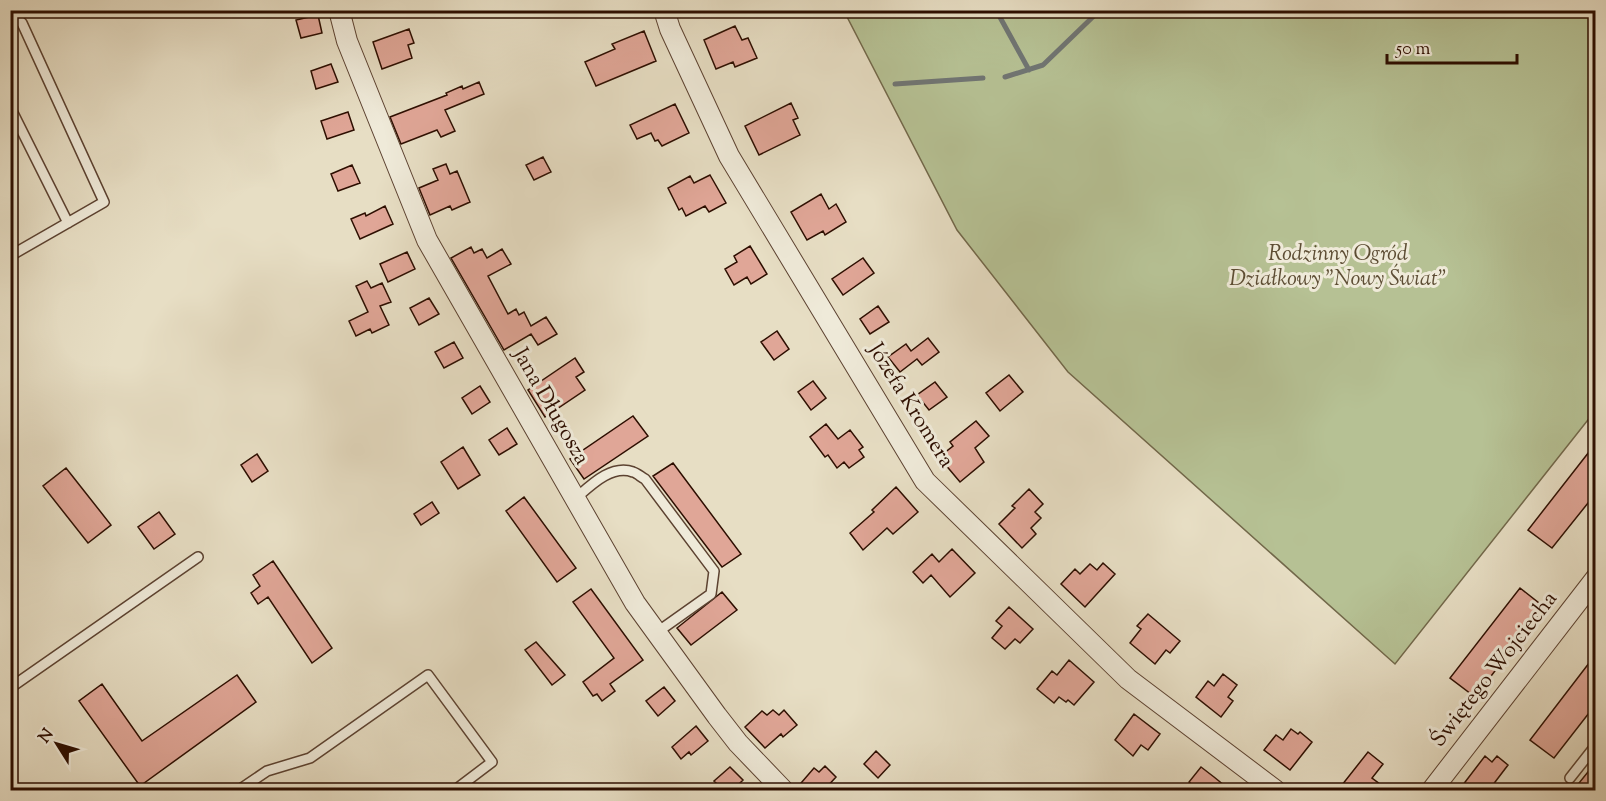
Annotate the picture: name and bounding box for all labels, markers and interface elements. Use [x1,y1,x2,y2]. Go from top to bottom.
scale bar [1387,27,1518,65]
text: 50 m [1395,37,1431,63]
park label: Rodzinny Ogród Działkowy "Nowy Świat" [1229,239,1447,296]
street label: Józefa Kromera [858,337,961,475]
street label: Jana Długosza [503,342,596,471]
street label: Świętego Wojciecha [1423,584,1566,755]
north arrow [27,714,87,774]
text: N [34,724,60,749]

